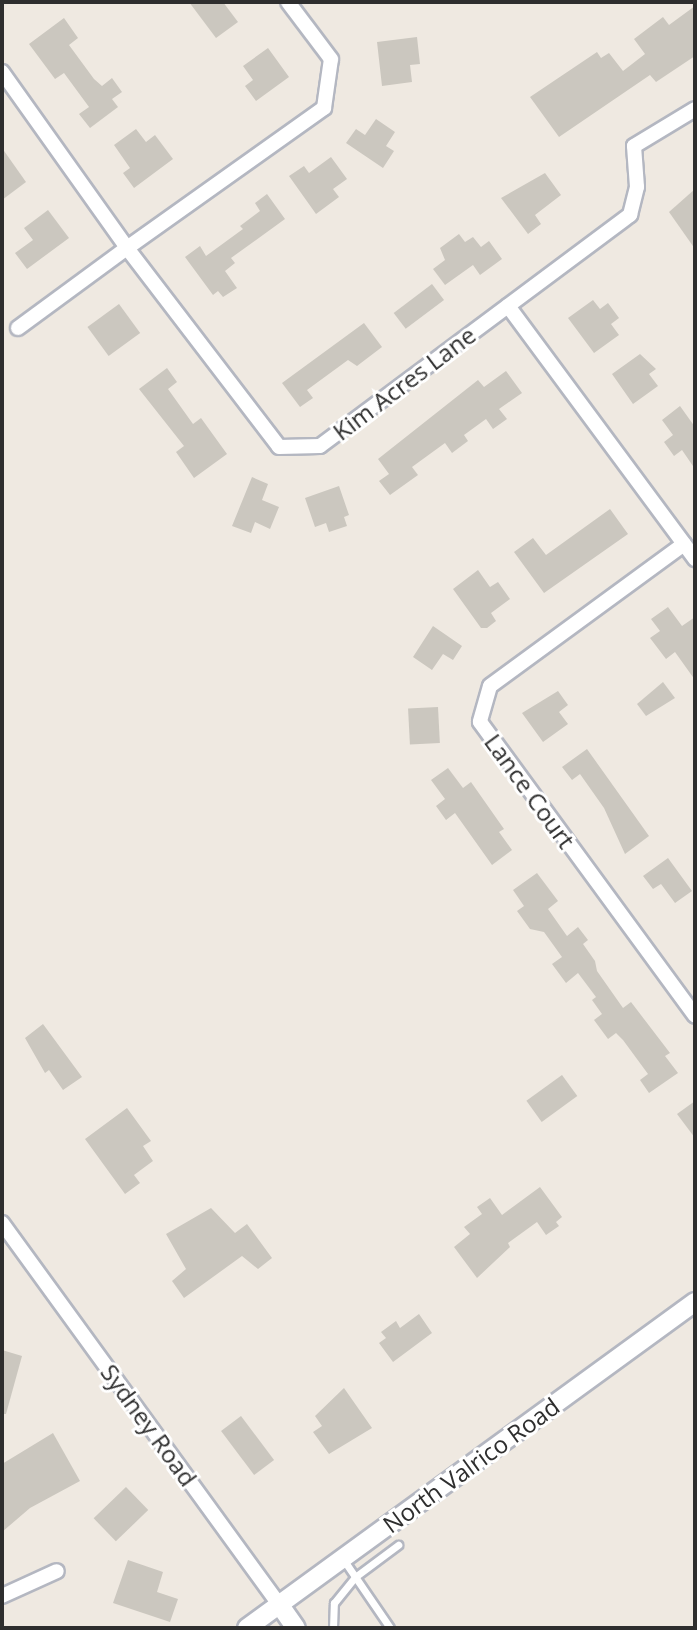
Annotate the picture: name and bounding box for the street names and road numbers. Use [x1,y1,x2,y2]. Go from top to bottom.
street label: Kim Acres Lane [327,320,481,446]
street label: Lance Court [479,728,581,854]
street label: Sydney Road [95,1358,203,1492]
street label: North Valrico Road [377,1391,565,1539]

